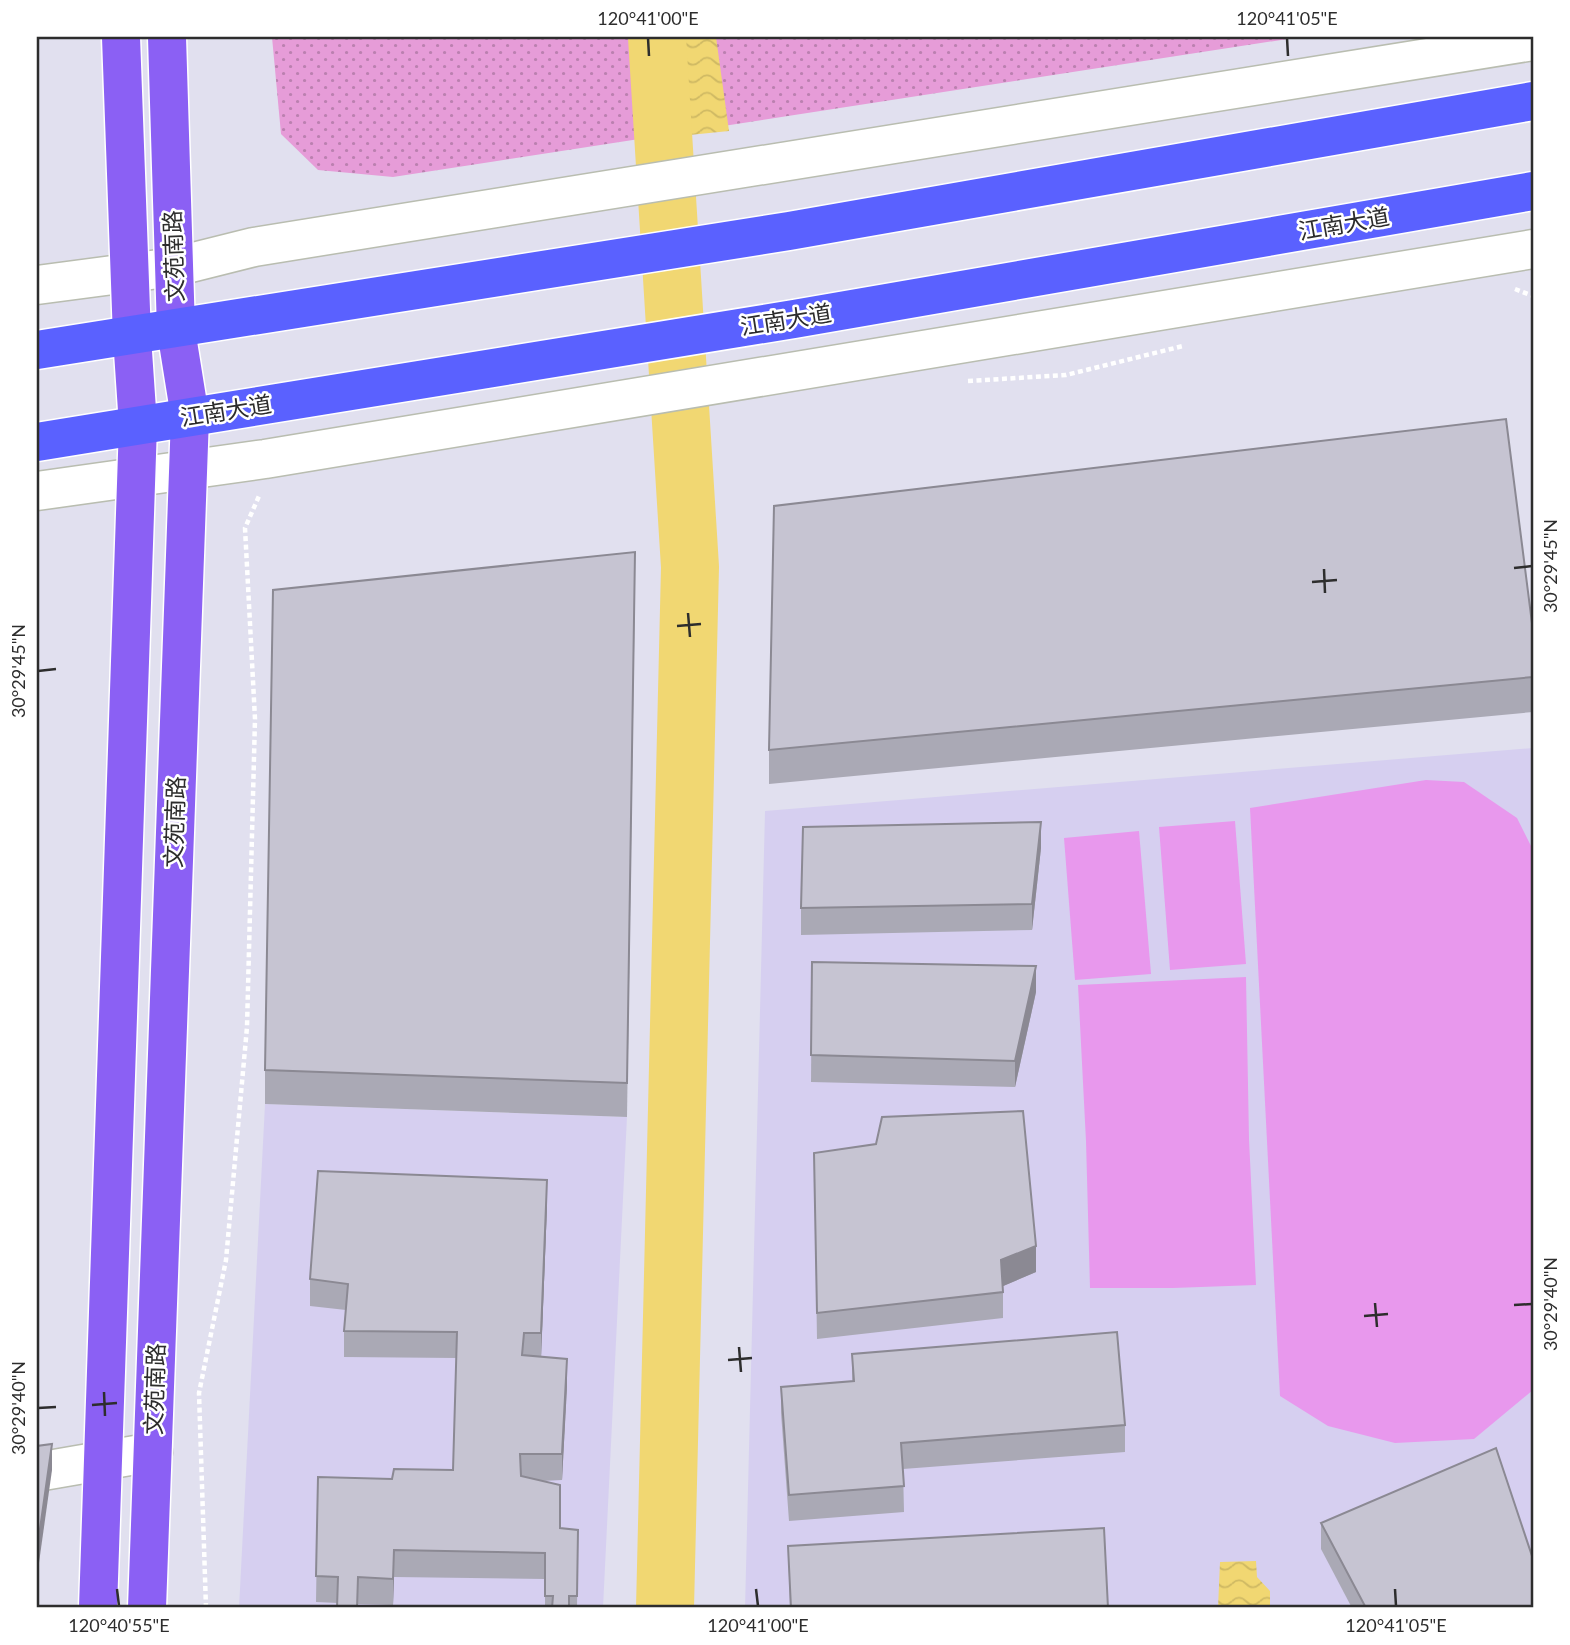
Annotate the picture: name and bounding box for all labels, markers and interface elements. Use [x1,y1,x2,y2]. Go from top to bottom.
text: 120°41'00"E [597,7,699,29]
text: 120°41'05"E [1236,7,1338,29]
street label: 江南大道 [1296,201,1392,245]
street label: 文苑南路 [157,210,189,302]
street label: 江南大道 [738,298,833,340]
street label: 江南大道 [178,389,273,431]
text: 30°29'45"N [1539,519,1561,613]
text: 30°29'45"N [7,624,29,718]
street label: 文苑南路 [158,776,190,868]
text: 30°29'40"N [1539,1257,1561,1351]
street label: 文苑南路 [138,1343,170,1435]
text: 30°29'40"N [7,1361,29,1455]
text: 120°40'55"E [68,1614,170,1636]
text: 120°41'00"E [707,1614,809,1636]
text: 120°41'05"E [1345,1614,1447,1636]

